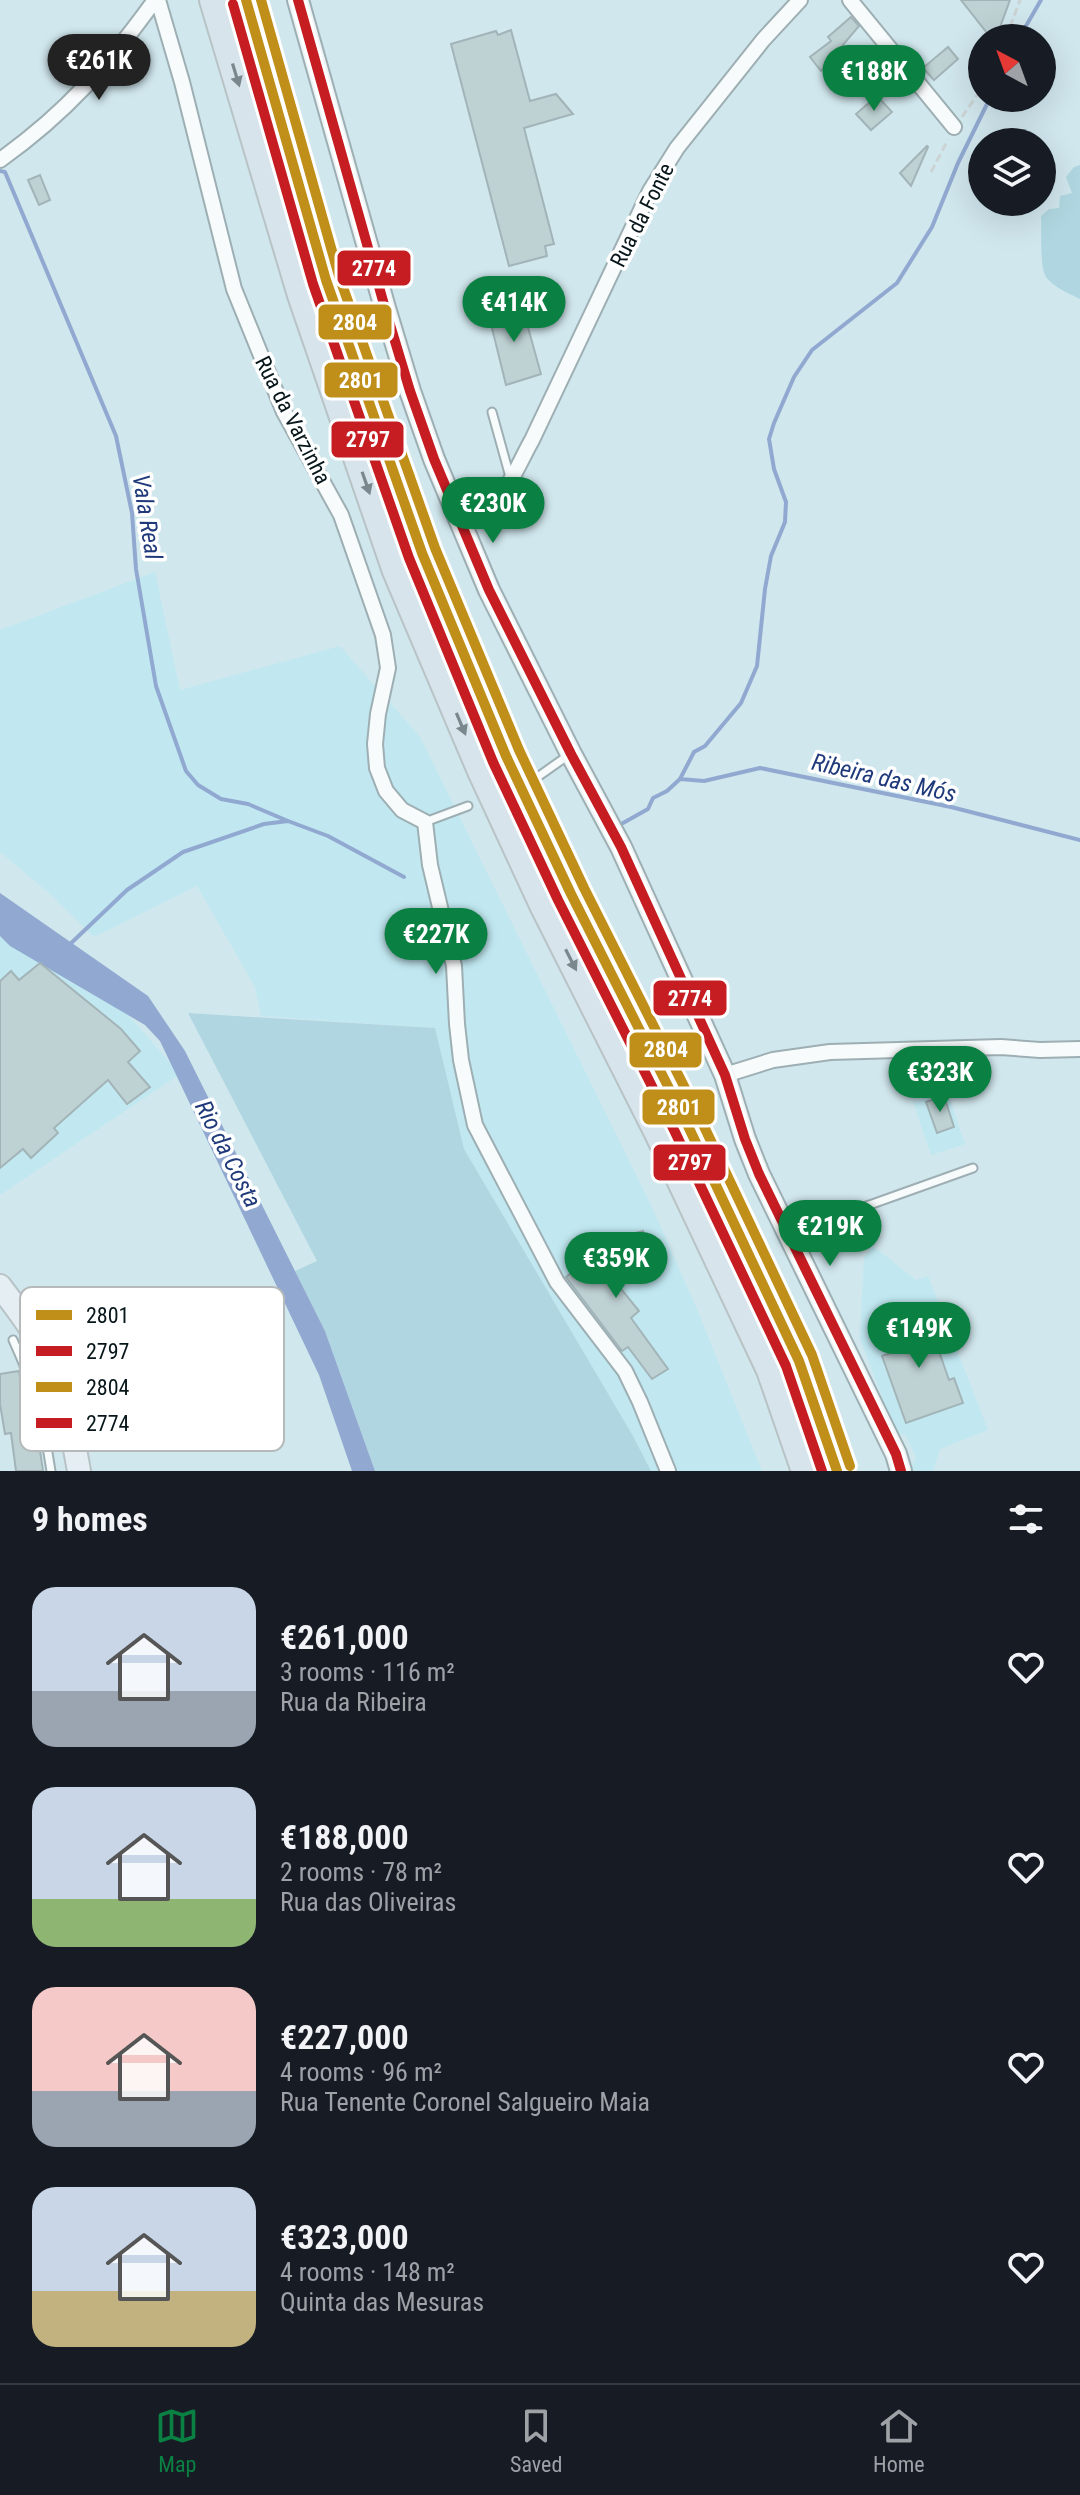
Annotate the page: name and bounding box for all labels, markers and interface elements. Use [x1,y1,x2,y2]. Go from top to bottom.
north arrow [968,24,1056,112]
map controls [968,24,1056,216]
pin: €261K [43,34,155,102]
text: €261K [66,45,132,75]
pin: €188K [818,45,930,113]
text: €188K [841,56,907,86]
one-way arrow [230,63,243,87]
button: layers [968,128,1056,216]
street label: Rua da Fonte [605,159,679,271]
line badge: 2774 [336,249,412,287]
text: 2774 [352,256,396,281]
pin: €414K [458,276,570,344]
text: €414K [481,287,547,317]
line badge: 2804 [317,303,393,341]
text: 2804 [333,310,377,335]
street label: Rua da Varzinha [250,352,336,488]
line badge: 2801 [323,361,399,399]
text: 2801 [339,368,383,393]
line badge: 2797 [330,420,405,459]
text: 2797 [346,427,390,452]
one-way arrow [360,471,372,495]
water label: Vala Real [126,473,168,562]
pin: €230K [437,477,549,545]
text: €230K [460,488,526,518]
one-way arrow [454,712,467,736]
water label: Ribeira das Mós [809,748,959,808]
pin: €227K [380,908,492,976]
text: €227K [403,919,469,949]
one-way arrow [564,948,577,971]
line badge: 2774 [652,979,728,1017]
text: 2774 [668,986,712,1011]
line badge: 2804 [628,1031,703,1069]
text: 2804 [644,1037,688,1062]
pin: €323K [884,1046,996,1114]
text: €323K [907,1057,973,1087]
line badge: 2801 [641,1088,716,1126]
text: 2801 [657,1095,701,1120]
water label: Rio da Costa [189,1096,267,1212]
line badge: 2797 [652,1143,727,1182]
text: 2797 [668,1150,712,1175]
pin: €219K [774,1200,886,1268]
text: €219K [797,1211,863,1241]
pin: €359K [560,1232,672,1300]
text: €359K [583,1243,649,1273]
legend [20,1287,284,1451]
pin: €149K [863,1302,975,1370]
text: 2801 [86,1303,129,1328]
text: €149K [886,1313,952,1343]
text: 2797 [86,1339,129,1364]
text: 2804 [86,1375,130,1400]
text: 2774 [86,1411,130,1436]
icon: filters [1004,1497,1048,1541]
text: 9 homes [32,1499,148,1539]
text: €261,000 [280,1617,409,1657]
icon: home [96,1619,192,1715]
icon: heart [1004,1645,1048,1689]
text: 3 rooms · 116 m² [280,1657,455,1687]
text: Rua da Ribeira [280,1687,427,1717]
text: €188,000 [280,1817,409,1857]
icon: home [96,1819,192,1915]
icon: heart [1004,1845,1048,1889]
text: 2 rooms · 78 m² [280,1857,442,1887]
text: Rua das Oliveiras [280,1887,456,1917]
text: €227,000 [280,2017,409,2057]
icon: home [96,2019,192,2115]
icon: heart [1004,2045,1048,2089]
text: 4 rooms · 96 m² [280,2057,442,2087]
text: Rua Tenente Coronel Salgueiro Maia [280,2087,650,2117]
text: €323,000 [280,2217,409,2257]
icon: home [96,2219,192,2315]
icon: heart [1004,2245,1048,2289]
text: 4 rooms · 148 m² [280,2257,455,2287]
text: Quinta das Mesuras [280,2287,484,2317]
tab: Map [155,2404,199,2477]
tab: Saved [510,2404,562,2477]
tab: Home [873,2404,925,2477]

